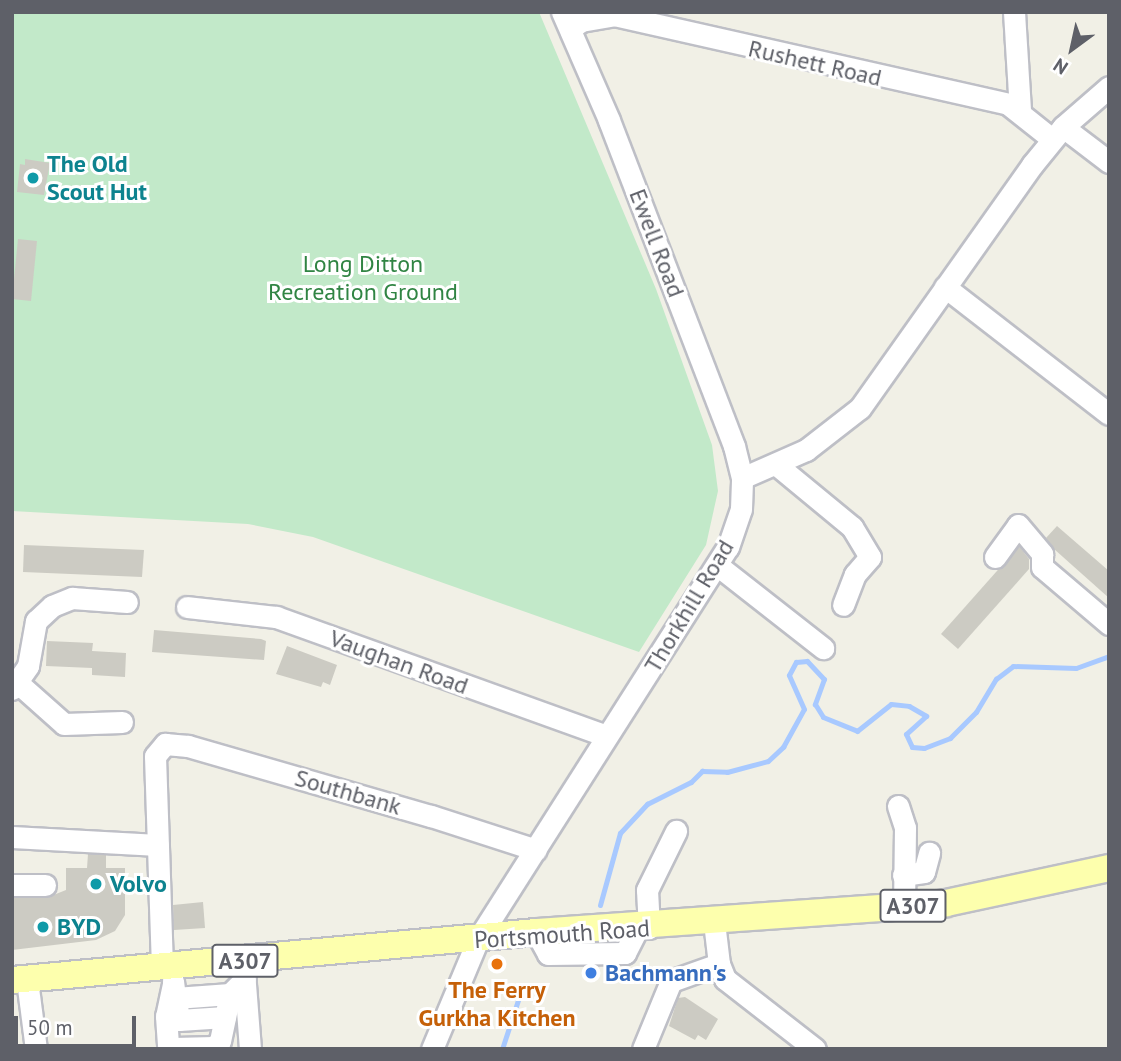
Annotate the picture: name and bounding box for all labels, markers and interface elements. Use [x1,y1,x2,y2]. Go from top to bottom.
north arrow [1037,14,1107,84]
street label: Rushett Road [746,34,884,92]
text: N [1049,53,1072,80]
place label: The Old Scout Hut [47,150,147,206]
marker: The Old Scout Hut [25,170,41,186]
street label: Ewell Road [623,185,691,301]
park label: Long Ditton Recreation Ground [268,250,458,306]
street label: Thorkhill Road [638,534,740,678]
street label: Vaughan Road [326,624,472,700]
street label: Southbank [291,763,405,821]
place label: Volvo [110,870,167,898]
marker: Volvo [88,876,104,892]
road number: A307 [878,886,948,925]
place label: BYD [57,913,101,941]
street label: Portsmouth Road [473,913,651,955]
marker: BYD [35,919,51,935]
road number: A307 [210,942,280,980]
marker: The Ferry Gurkha Kitchen [489,956,505,972]
place label: Bachmann's [605,959,726,987]
marker: Bachmann's [583,965,599,981]
place label: The Ferry Gurkha Kitchen [418,976,576,1032]
scale bar [18,1002,140,1046]
text: 50 m [27,1014,73,1041]

